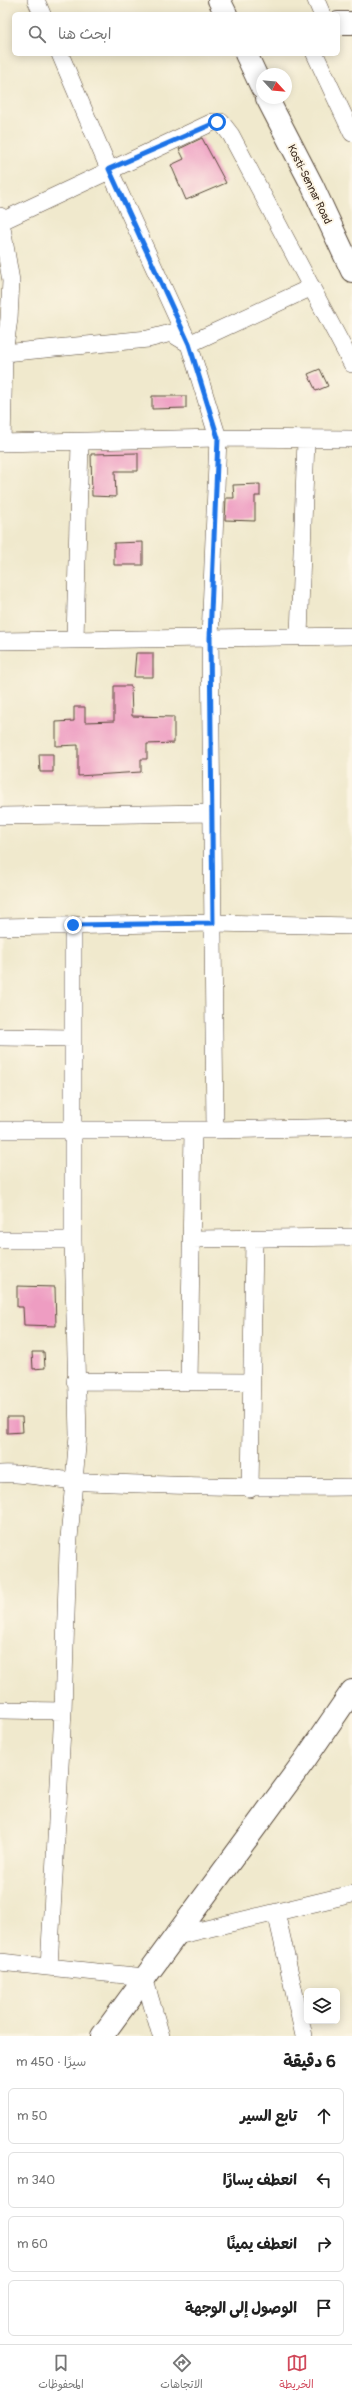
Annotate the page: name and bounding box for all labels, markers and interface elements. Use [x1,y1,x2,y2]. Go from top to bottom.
search box [12,12,340,56]
icon: search [26,23,48,45]
text: ابحث هنا [58,25,111,44]
north arrow [256,68,292,104]
route start [208,113,226,131]
street label: Kosti-Sennar Road [285,142,334,226]
route end [64,916,82,934]
map controls [304,1988,340,2024]
button: layers [304,1988,340,2024]
text: 6 دقيقة [283,2051,336,2072]
text: سيرًا · 450 m [16,2054,86,2070]
icon: ahead [313,2105,335,2127]
text: تابع السير [240,2107,297,2126]
text: 50 m [17,2108,47,2124]
icon: left [313,2169,335,2191]
text: انعطف يسارًا [223,2171,297,2190]
text: 340 m [17,2172,55,2188]
icon: right [313,2233,335,2255]
text: انعطف يمينًا [227,2235,297,2254]
text: 60 m [17,2236,48,2252]
icon: arrive [313,2297,335,2319]
text: الوصول إلى الوجهة [185,2299,297,2318]
tab: المحفوظات [38,2352,84,2394]
tab: الاتجاهات [160,2352,203,2394]
tab: الخريطة [279,2352,314,2394]

